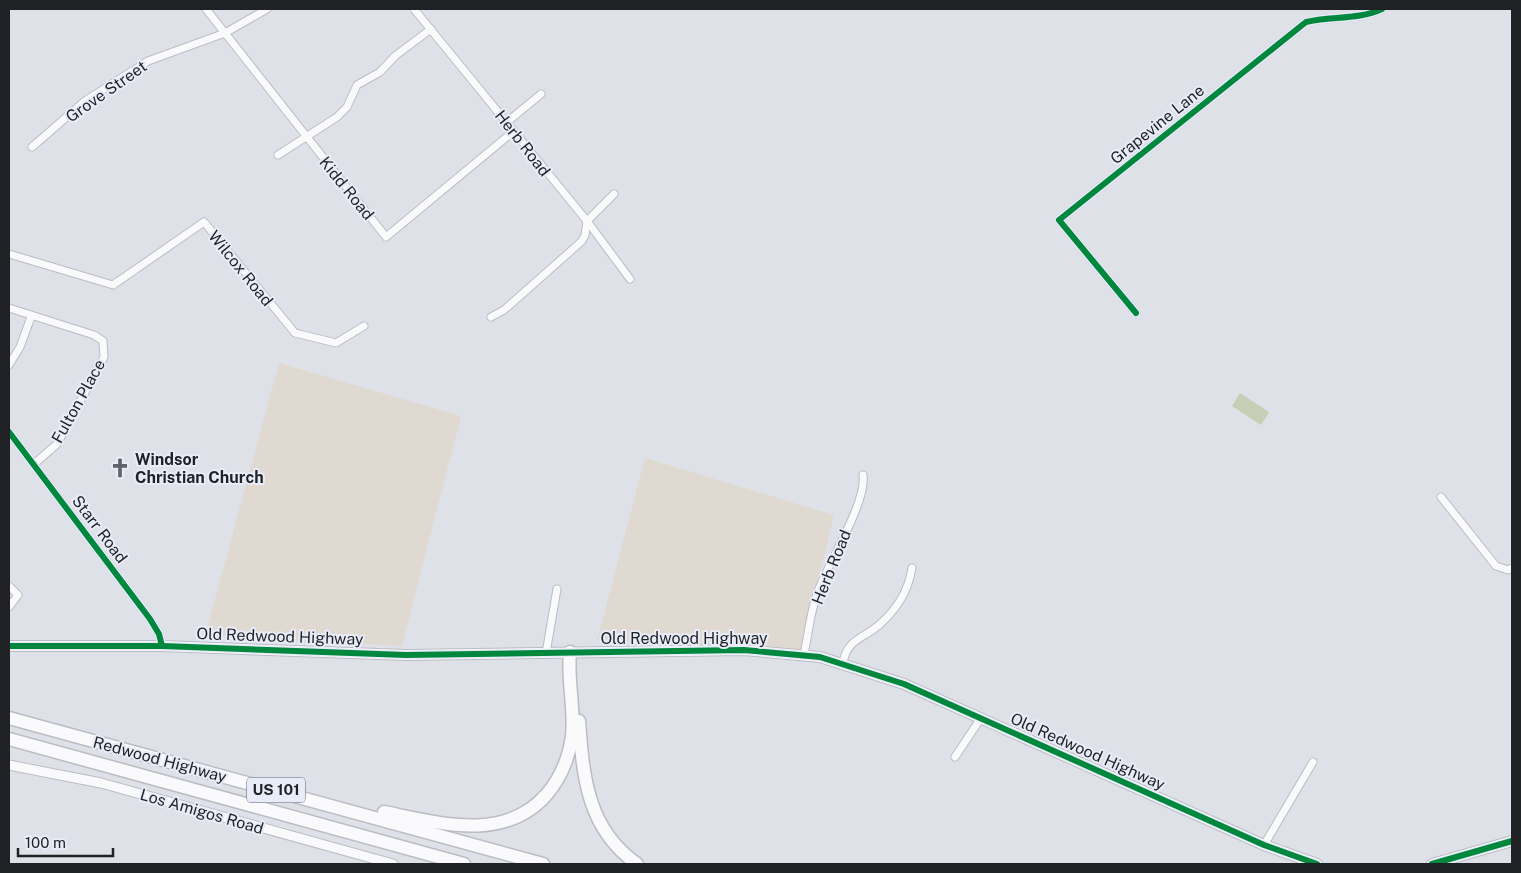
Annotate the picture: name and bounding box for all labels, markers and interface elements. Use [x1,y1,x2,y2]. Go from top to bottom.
street label: Grove Street [62,57,150,126]
street label: Grapevine Lane [1107,81,1208,168]
street label: Herb Road [491,106,554,180]
street label: Kidd Road [315,153,378,224]
street label: Wilcox Road [204,227,277,310]
street label: Fulton Place [48,356,109,446]
place label: Windsor Christian Church [135,450,264,487]
church icon: Windsor Christian Church [109,457,131,479]
street label: Starr Road [68,492,131,567]
street label: Herb Road [808,527,855,607]
street label: Old Redwood Highway [196,624,364,649]
street label: Old Redwood Highway [600,629,768,648]
street label: Old Redwood Highway [1008,709,1168,794]
street label: Redwood Highway [91,733,229,787]
road number: US 101 [247,778,305,802]
street label: Los Amigos Road [138,785,266,838]
scale bar [18,826,112,858]
text: 100 m [25,834,66,851]

